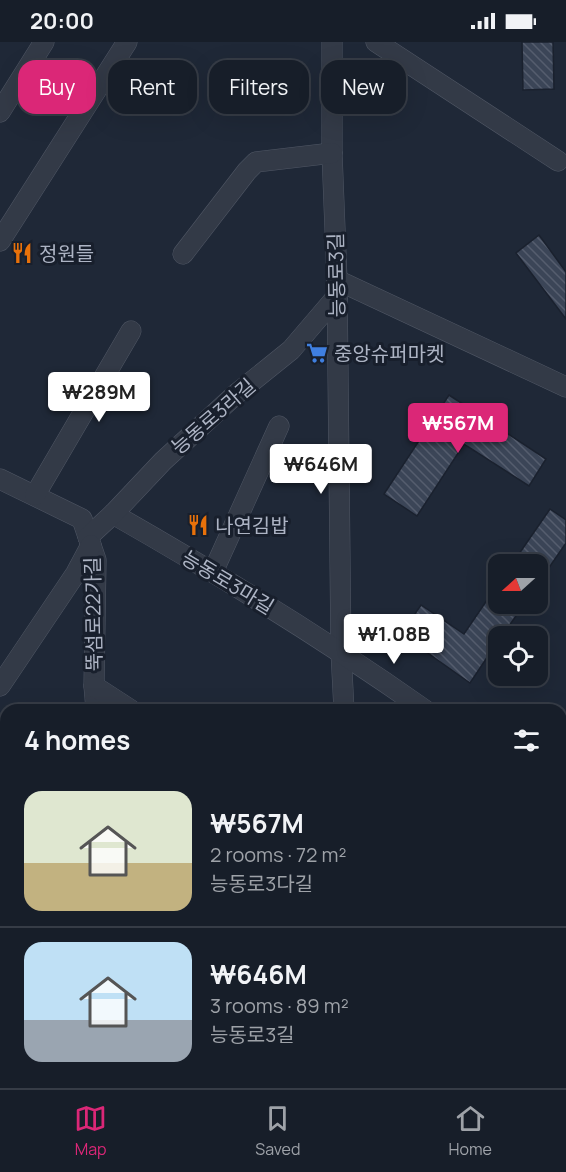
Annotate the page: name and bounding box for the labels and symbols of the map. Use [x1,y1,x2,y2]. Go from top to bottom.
street label: 능동로3길 [322,232,350,318]
place label: 정원들 [39,240,94,267]
restaurant icon: 정원들 [10,241,34,265]
place label: 중앙슈퍼마켓 [334,340,444,367]
supermarket icon: 중앙슈퍼마켓 [305,341,329,365]
pin: ₩289M [57,372,141,423]
street label: 능동로3라길 [165,372,261,460]
pin: ₩567M [416,403,500,454]
pin: ₩646M [279,444,363,495]
place label: 나연김밥 [215,512,289,539]
restaurant icon: 나연김밥 [186,513,210,537]
street label: 능동로3마길 [177,544,279,620]
north arrow [488,554,548,614]
street label: 뚝섬로22가길 [79,556,107,672]
pin: ₩1.08B [345,614,443,665]

